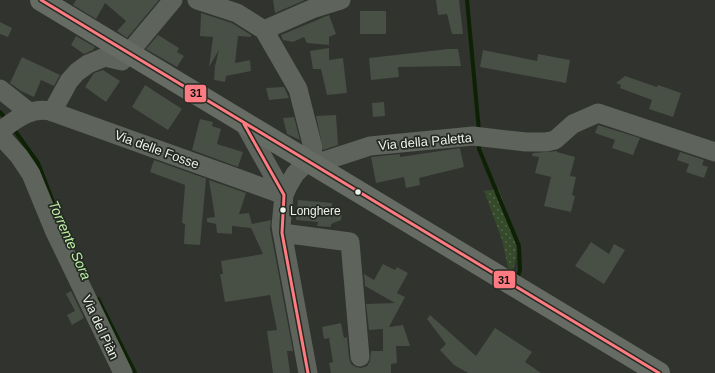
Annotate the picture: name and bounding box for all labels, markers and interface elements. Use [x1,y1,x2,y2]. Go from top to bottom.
line badge: 31 [184,84,207,103]
text: 31 [190,87,202,99]
street label: Via delle Fosse [113,127,201,172]
street label: Via della Paletta [378,130,473,153]
unlabelled marker [353,187,363,197]
water label: Torrente Sora [45,198,95,282]
place label: Longhere [290,204,341,218]
marker: Longhere [278,205,288,215]
line badge: 31 [493,270,516,289]
text: 31 [498,274,510,286]
street label: Via del Piàn [79,293,122,362]

